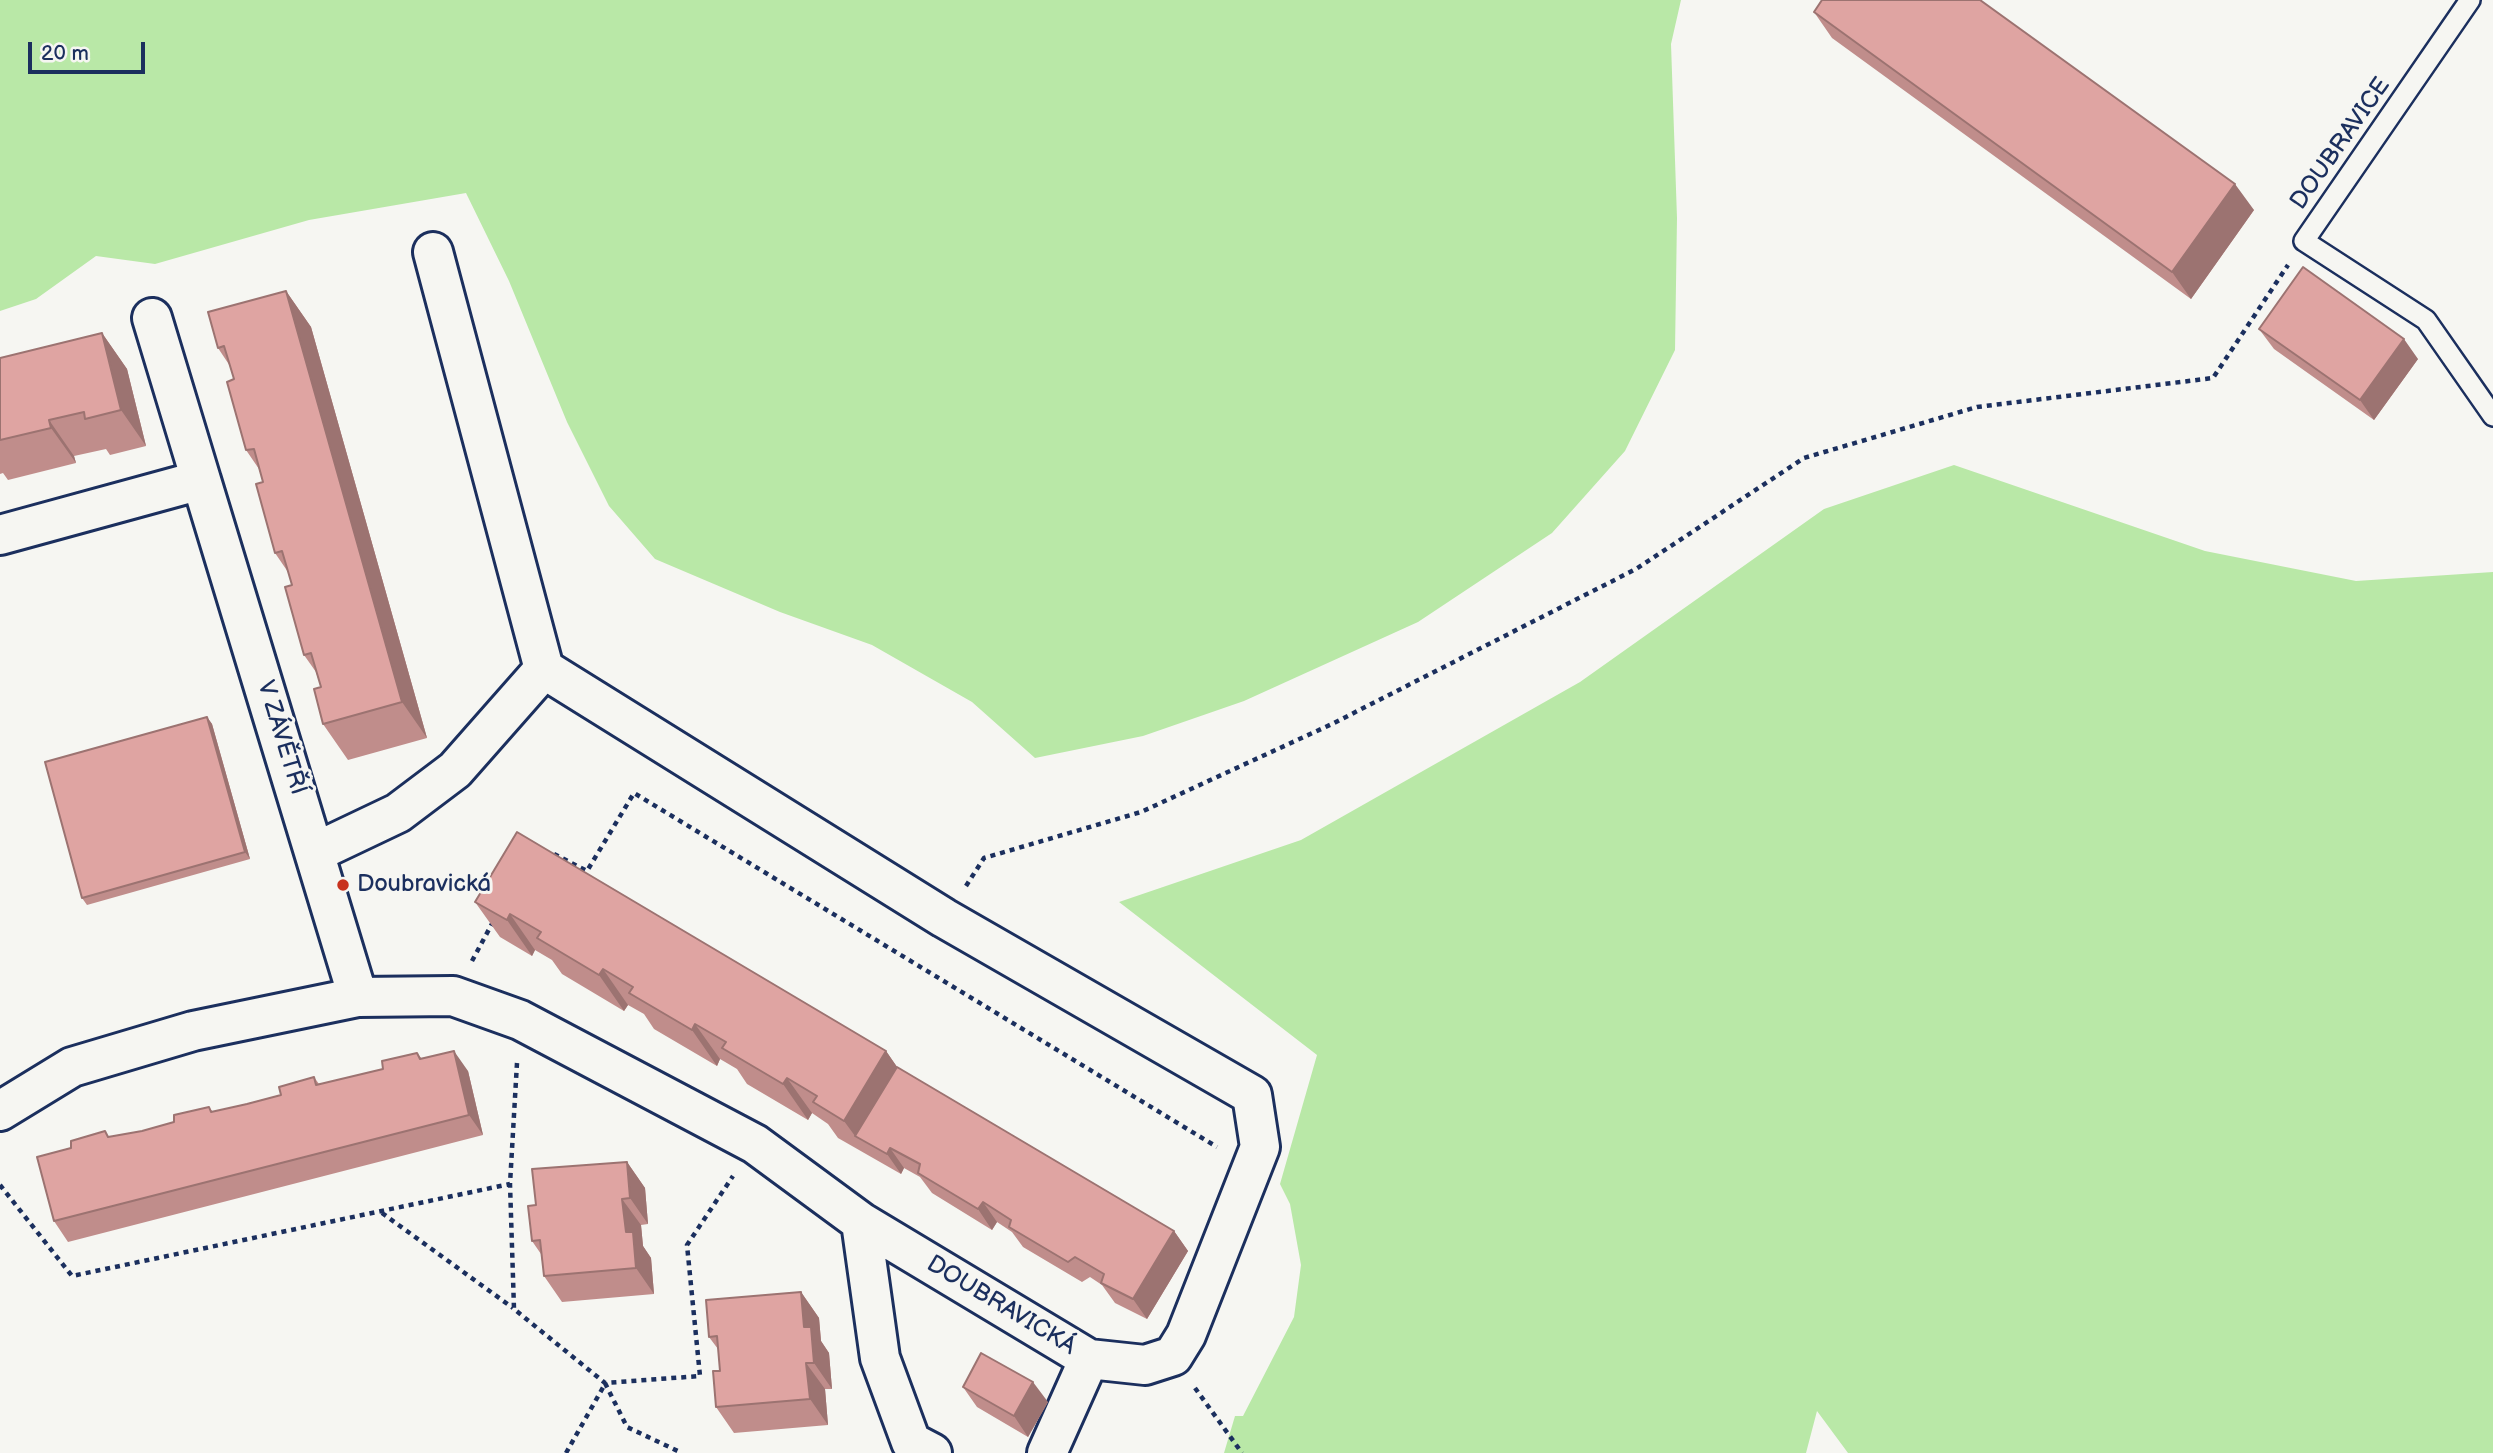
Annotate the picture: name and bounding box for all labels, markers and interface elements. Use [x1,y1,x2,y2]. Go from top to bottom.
scale bar [32,28,149,72]
text: 20 m [41,41,89,66]
street label: DOUBRAVICE [2285,73,2397,215]
street label: V ZÁVĚTŘÍ [250,677,312,799]
place label: Doubravická [357,871,491,899]
marker: Doubravická [335,877,351,893]
street label: DOUBRAVICKÁ [921,1250,1081,1362]

